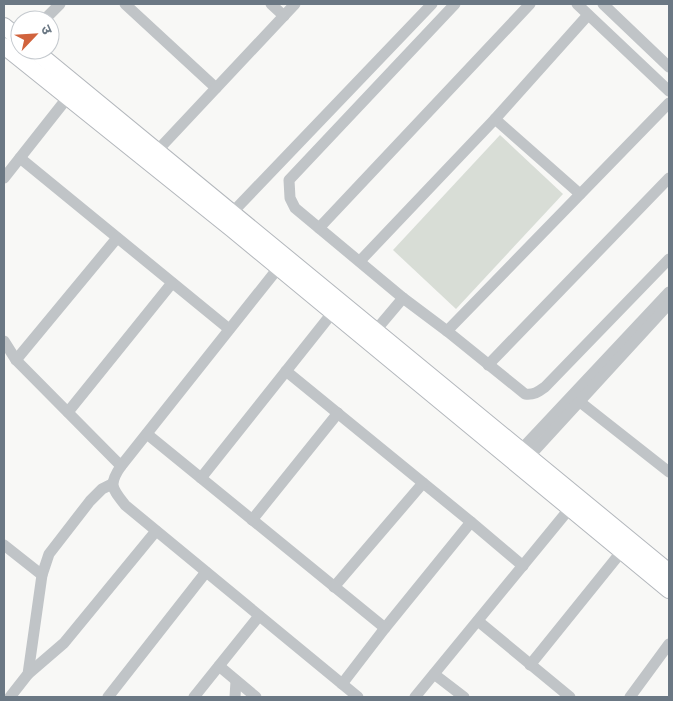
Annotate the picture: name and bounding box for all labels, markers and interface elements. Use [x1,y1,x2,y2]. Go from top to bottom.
north arrow [10,10,60,60]
text: उ [38,22,56,37]

